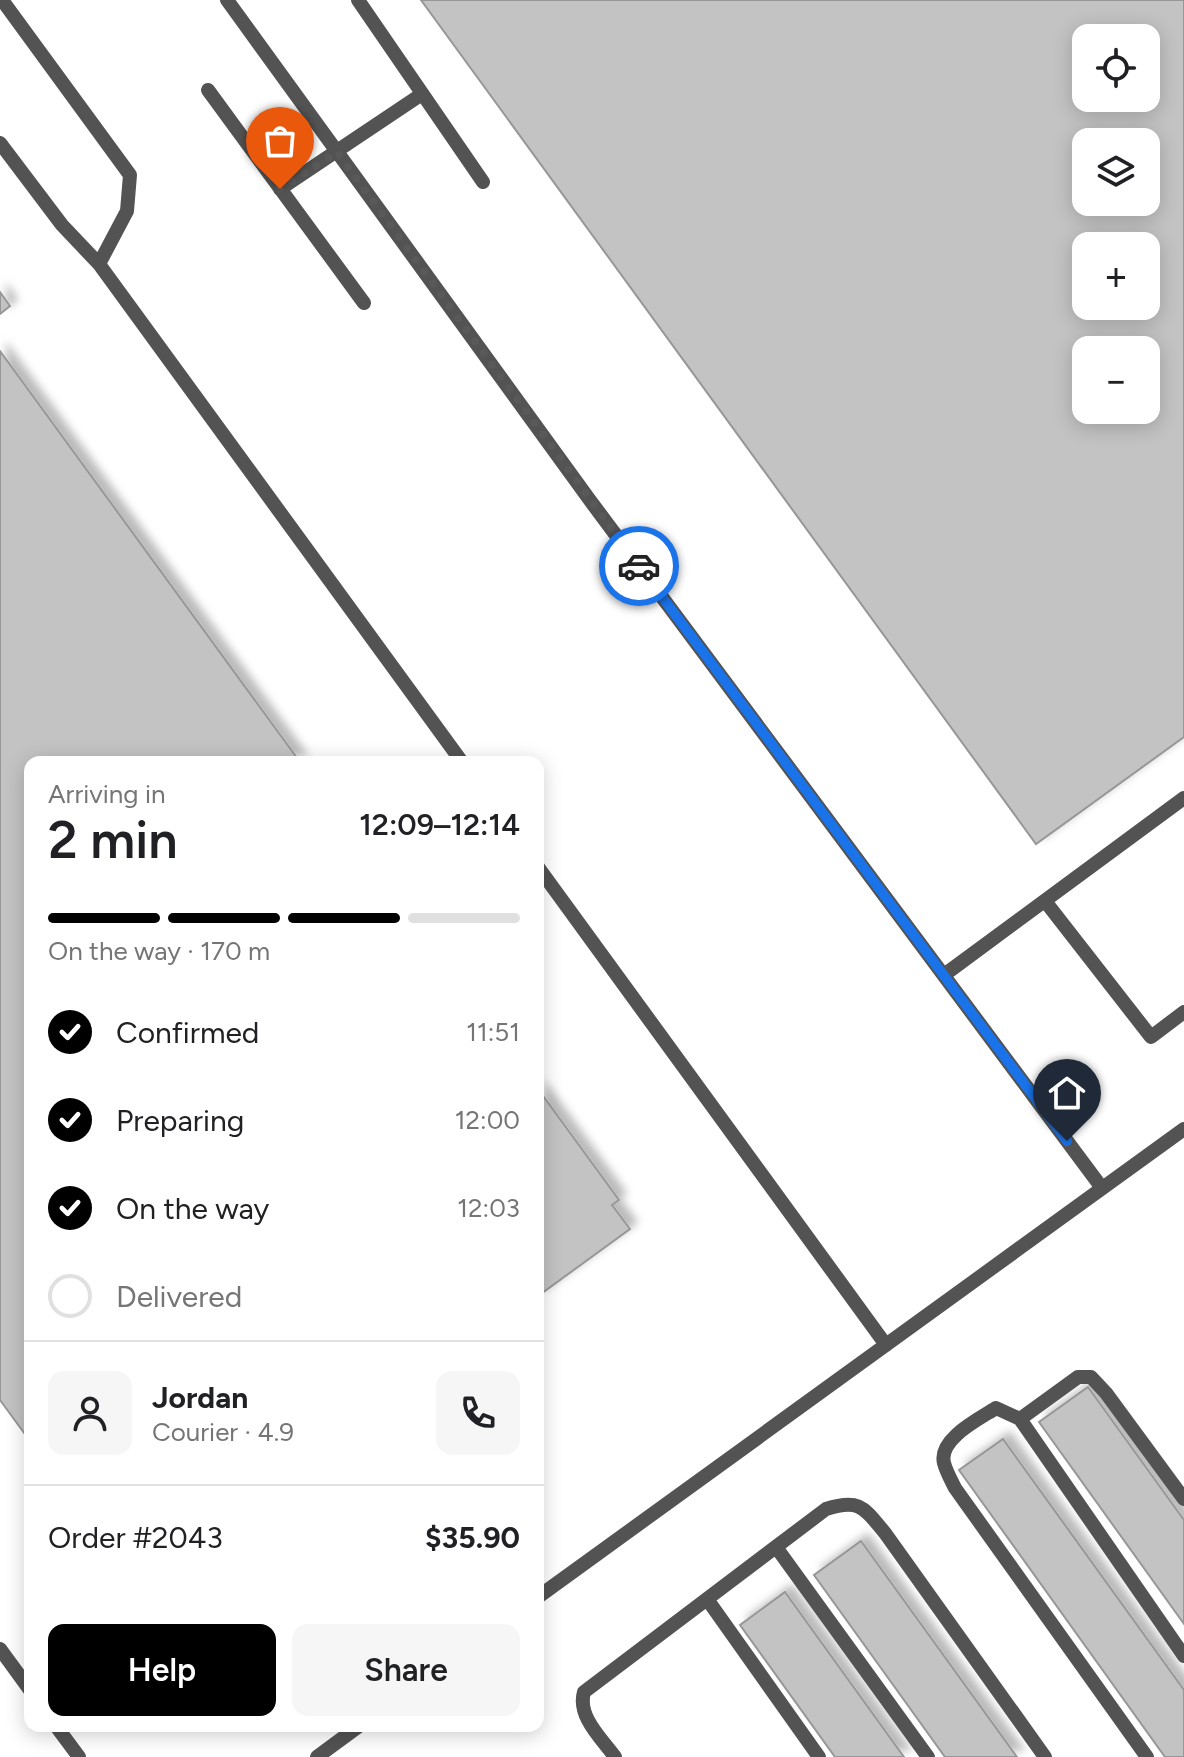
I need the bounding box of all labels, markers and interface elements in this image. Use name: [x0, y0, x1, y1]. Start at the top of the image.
map controls: [1072, 24, 1160, 424]
button: locate: [1072, 24, 1160, 112]
pin: [246, 107, 314, 189]
icon: bag: [258, 119, 302, 163]
button: layers: [1072, 128, 1160, 216]
button: +: [1072, 232, 1160, 320]
button: −: [1072, 336, 1160, 424]
courier: [599, 526, 679, 606]
icon: car: [617, 544, 661, 588]
text: Arriving in: [48, 778, 166, 810]
text: 12:09–12:14: [359, 806, 520, 843]
text: 2 min: [48, 809, 177, 871]
text: On the way · 170 m: [48, 935, 270, 967]
icon: check: [48, 1010, 92, 1054]
text: Confirmed: [116, 1014, 259, 1051]
text: 11:51: [466, 1016, 520, 1048]
pin: [1033, 1059, 1101, 1141]
icon: home: [1045, 1071, 1089, 1115]
icon: check: [48, 1098, 92, 1142]
text: Preparing: [116, 1102, 244, 1139]
text: 12:00: [455, 1104, 520, 1136]
icon: check: [48, 1186, 92, 1230]
text: On the way: [116, 1190, 269, 1227]
text: 12:03: [457, 1192, 520, 1224]
text: Delivered: [116, 1278, 242, 1315]
button: person: [48, 1371, 132, 1455]
button: phone: [436, 1371, 520, 1455]
text: Jordan: [152, 1379, 248, 1416]
text: Courier · 4.9: [152, 1416, 294, 1448]
text: Order #2043: [48, 1519, 223, 1556]
text: $35.90: [425, 1519, 520, 1556]
button: Help: [48, 1624, 276, 1716]
button: Share: [292, 1624, 520, 1716]

